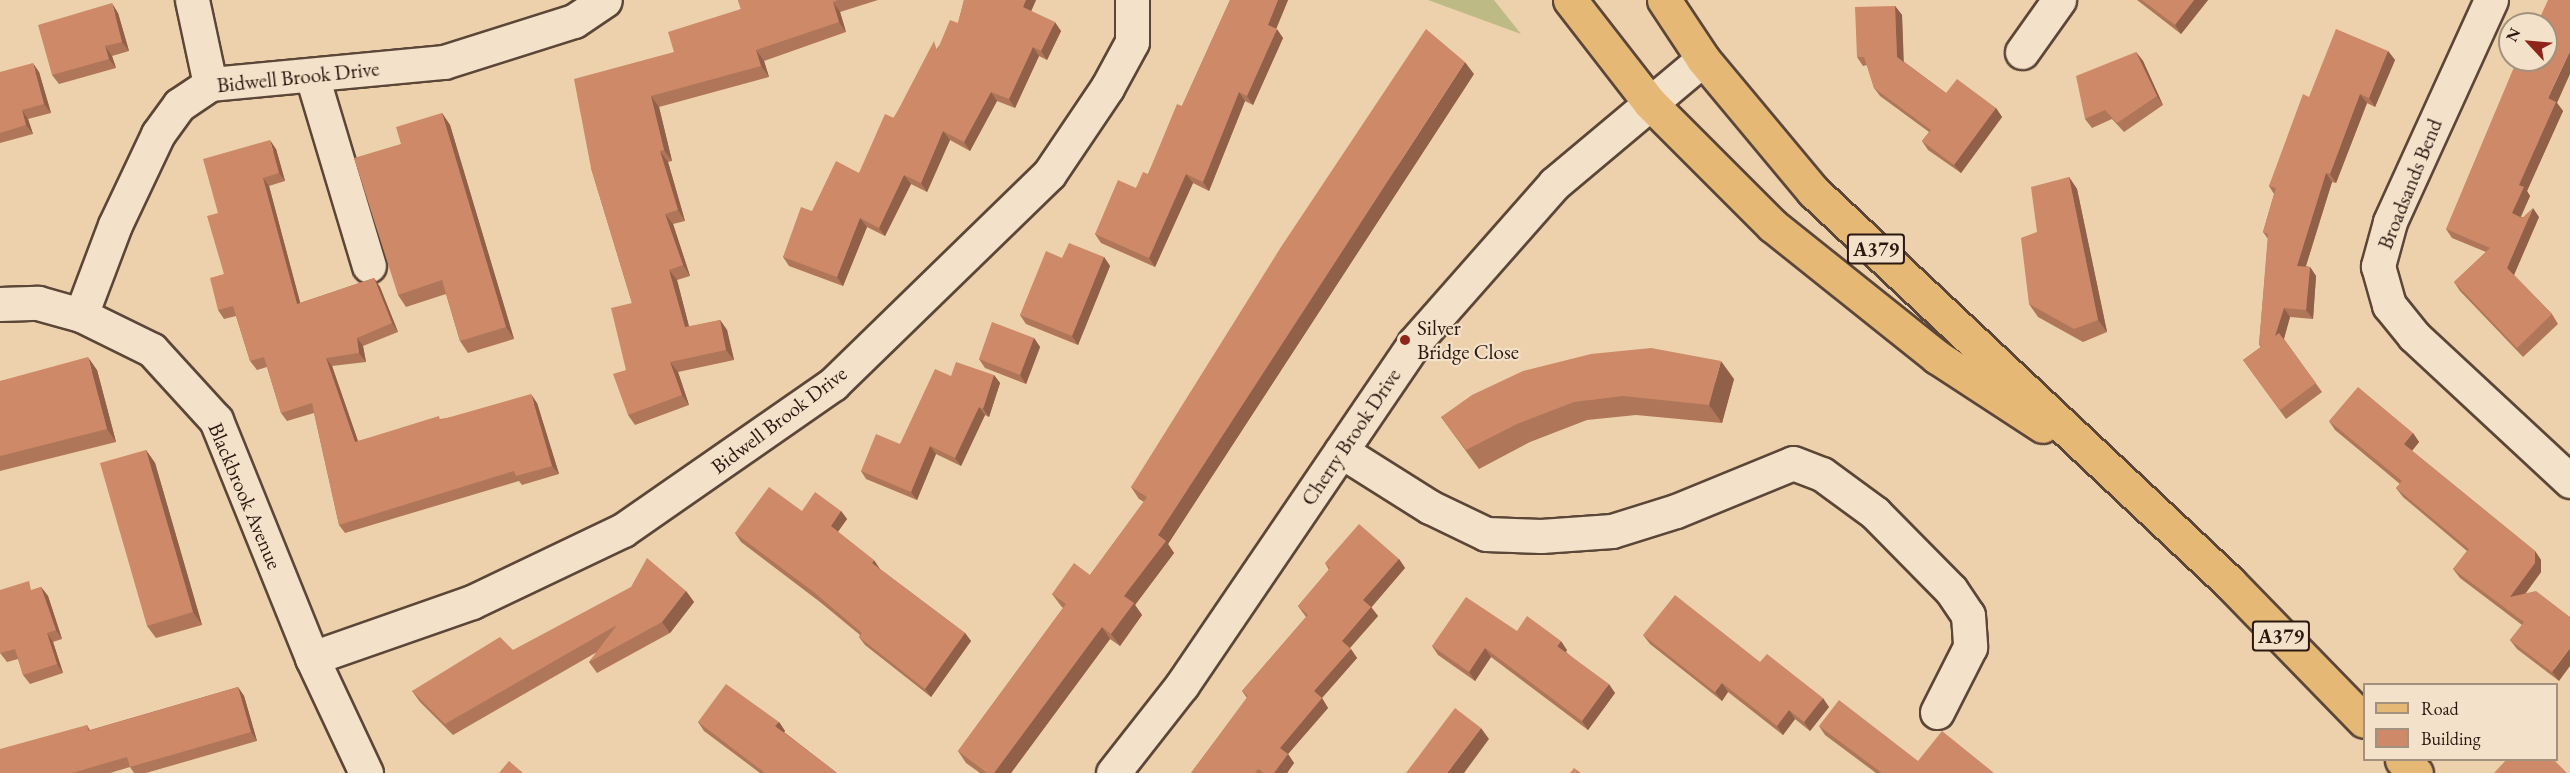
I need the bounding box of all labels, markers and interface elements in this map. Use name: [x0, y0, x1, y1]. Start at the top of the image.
north arrow: [2498, 12, 2558, 72]
text: N: [2501, 24, 2525, 45]
street label: Bidwell Brook Drive: [216, 56, 380, 98]
street label: Broadsands Bend: [2372, 115, 2448, 253]
road number: A379: [1846, 232, 1906, 266]
place label: Silver Bridge Close: [1417, 315, 1519, 365]
marker: Silver Bridge Close: [1398, 333, 1412, 347]
street label: Bidwell Brook Drive: [706, 361, 852, 479]
street label: Cherry Brook Drive: [1296, 364, 1406, 510]
street label: Blackbrook Avenue: [203, 419, 287, 573]
road number: A379: [2251, 619, 2311, 653]
legend: [2363, 683, 2558, 761]
text: Road: [2421, 697, 2459, 720]
text: Building: [2421, 727, 2481, 750]

